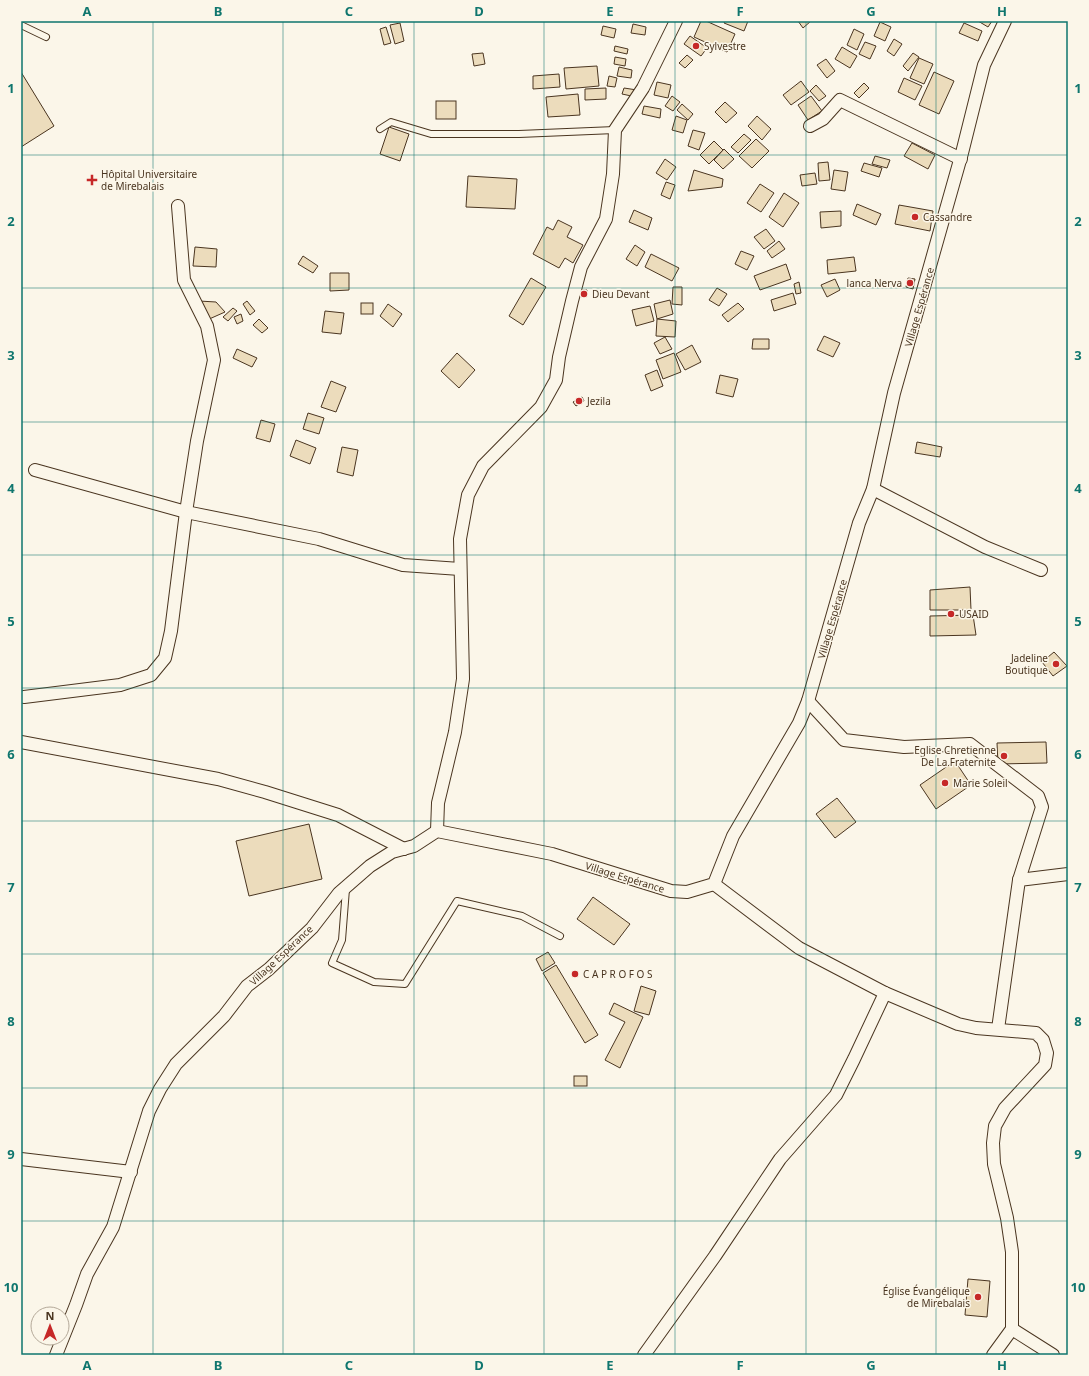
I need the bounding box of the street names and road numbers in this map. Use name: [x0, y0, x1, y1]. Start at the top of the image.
street label: Village Espérance: [901, 265, 937, 348]
street label: Village Espérance: [814, 577, 850, 660]
street label: Village Espérance: [584, 858, 667, 896]
street label: Village Espérance: [246, 922, 316, 988]

